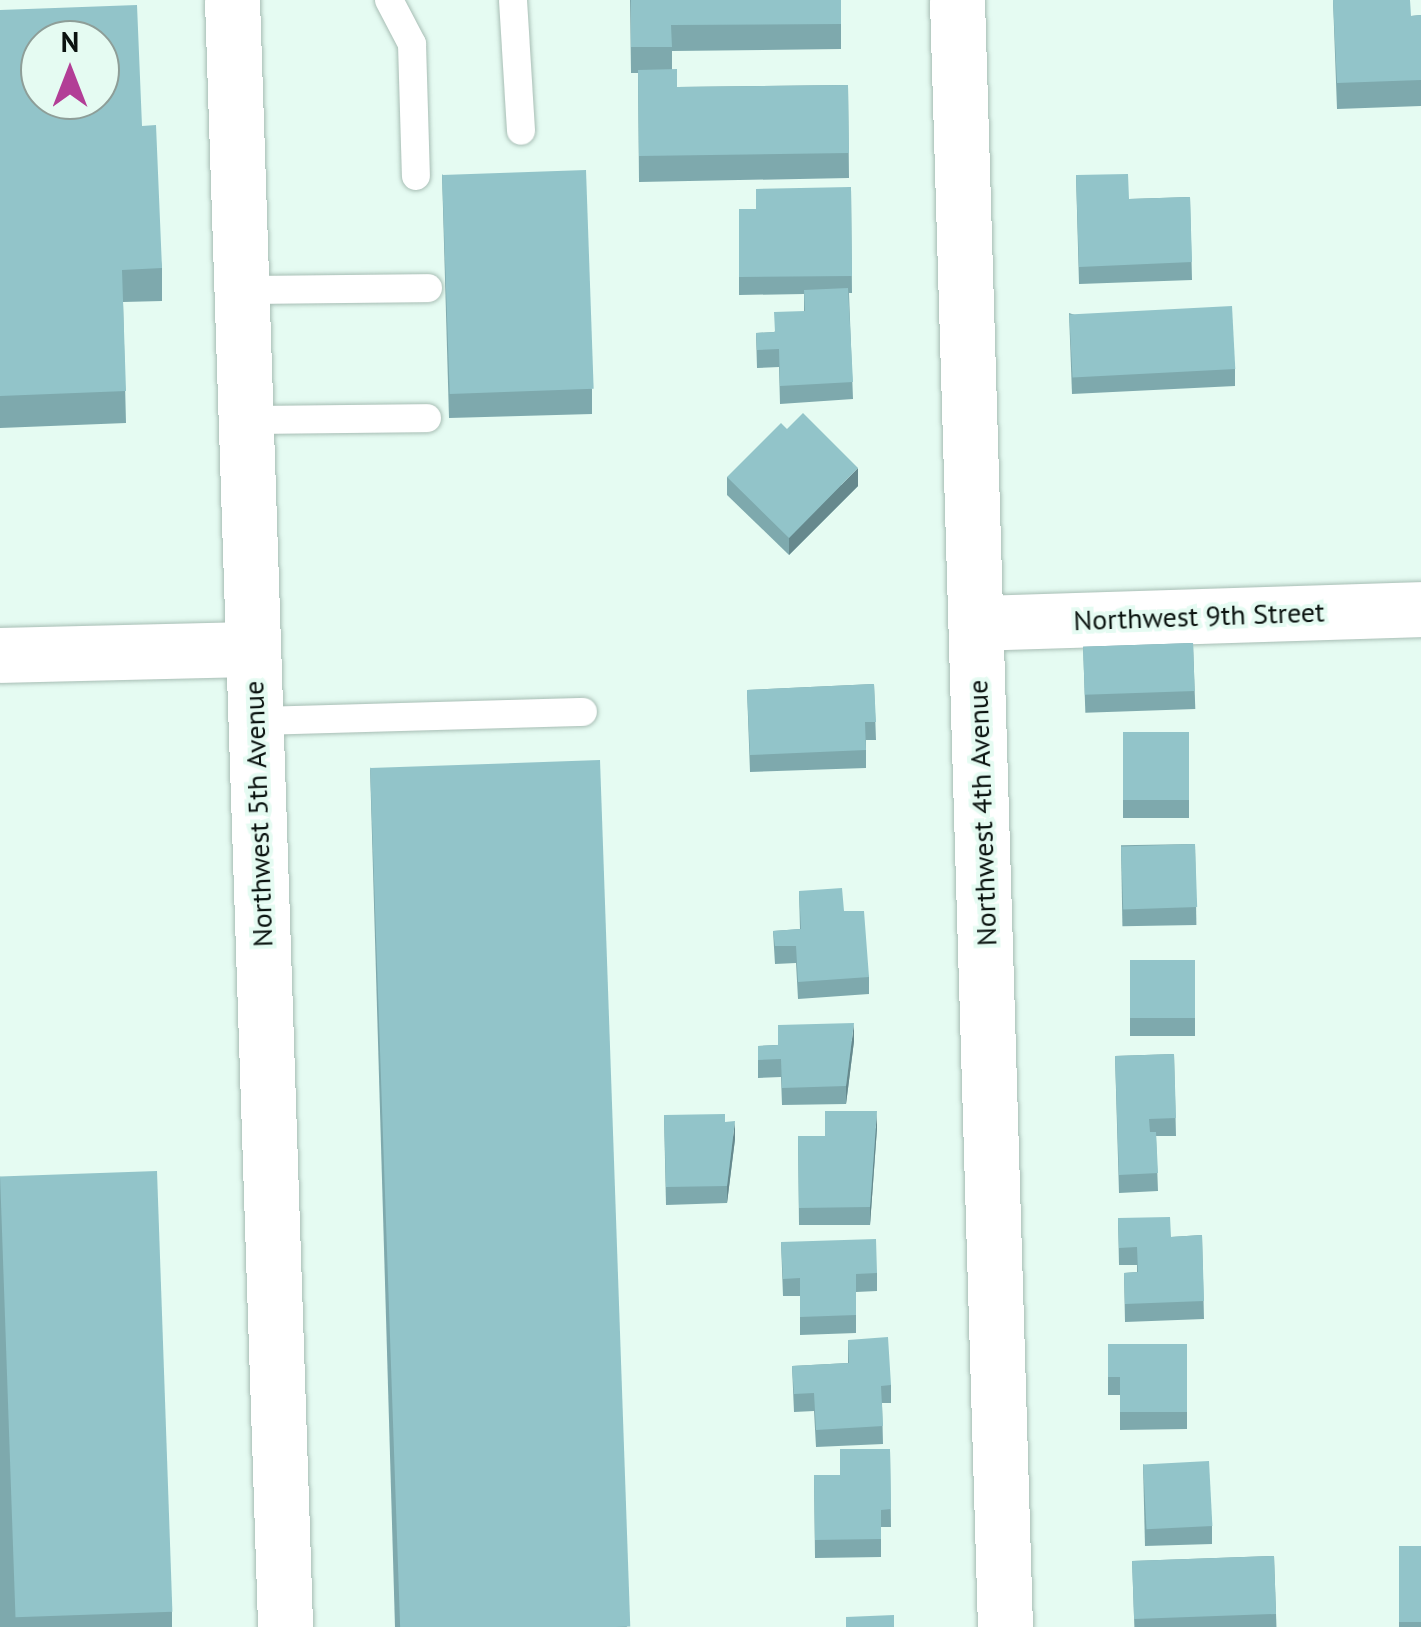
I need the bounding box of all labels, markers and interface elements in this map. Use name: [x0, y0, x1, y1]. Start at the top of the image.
north arrow: [20, 20, 120, 120]
text: N: [61, 23, 79, 60]
street label: Northwest 9th Street: [1073, 595, 1325, 637]
street label: Northwest 4th Avenue: [961, 679, 1003, 947]
street label: Northwest 5th Avenue: [237, 680, 279, 948]

